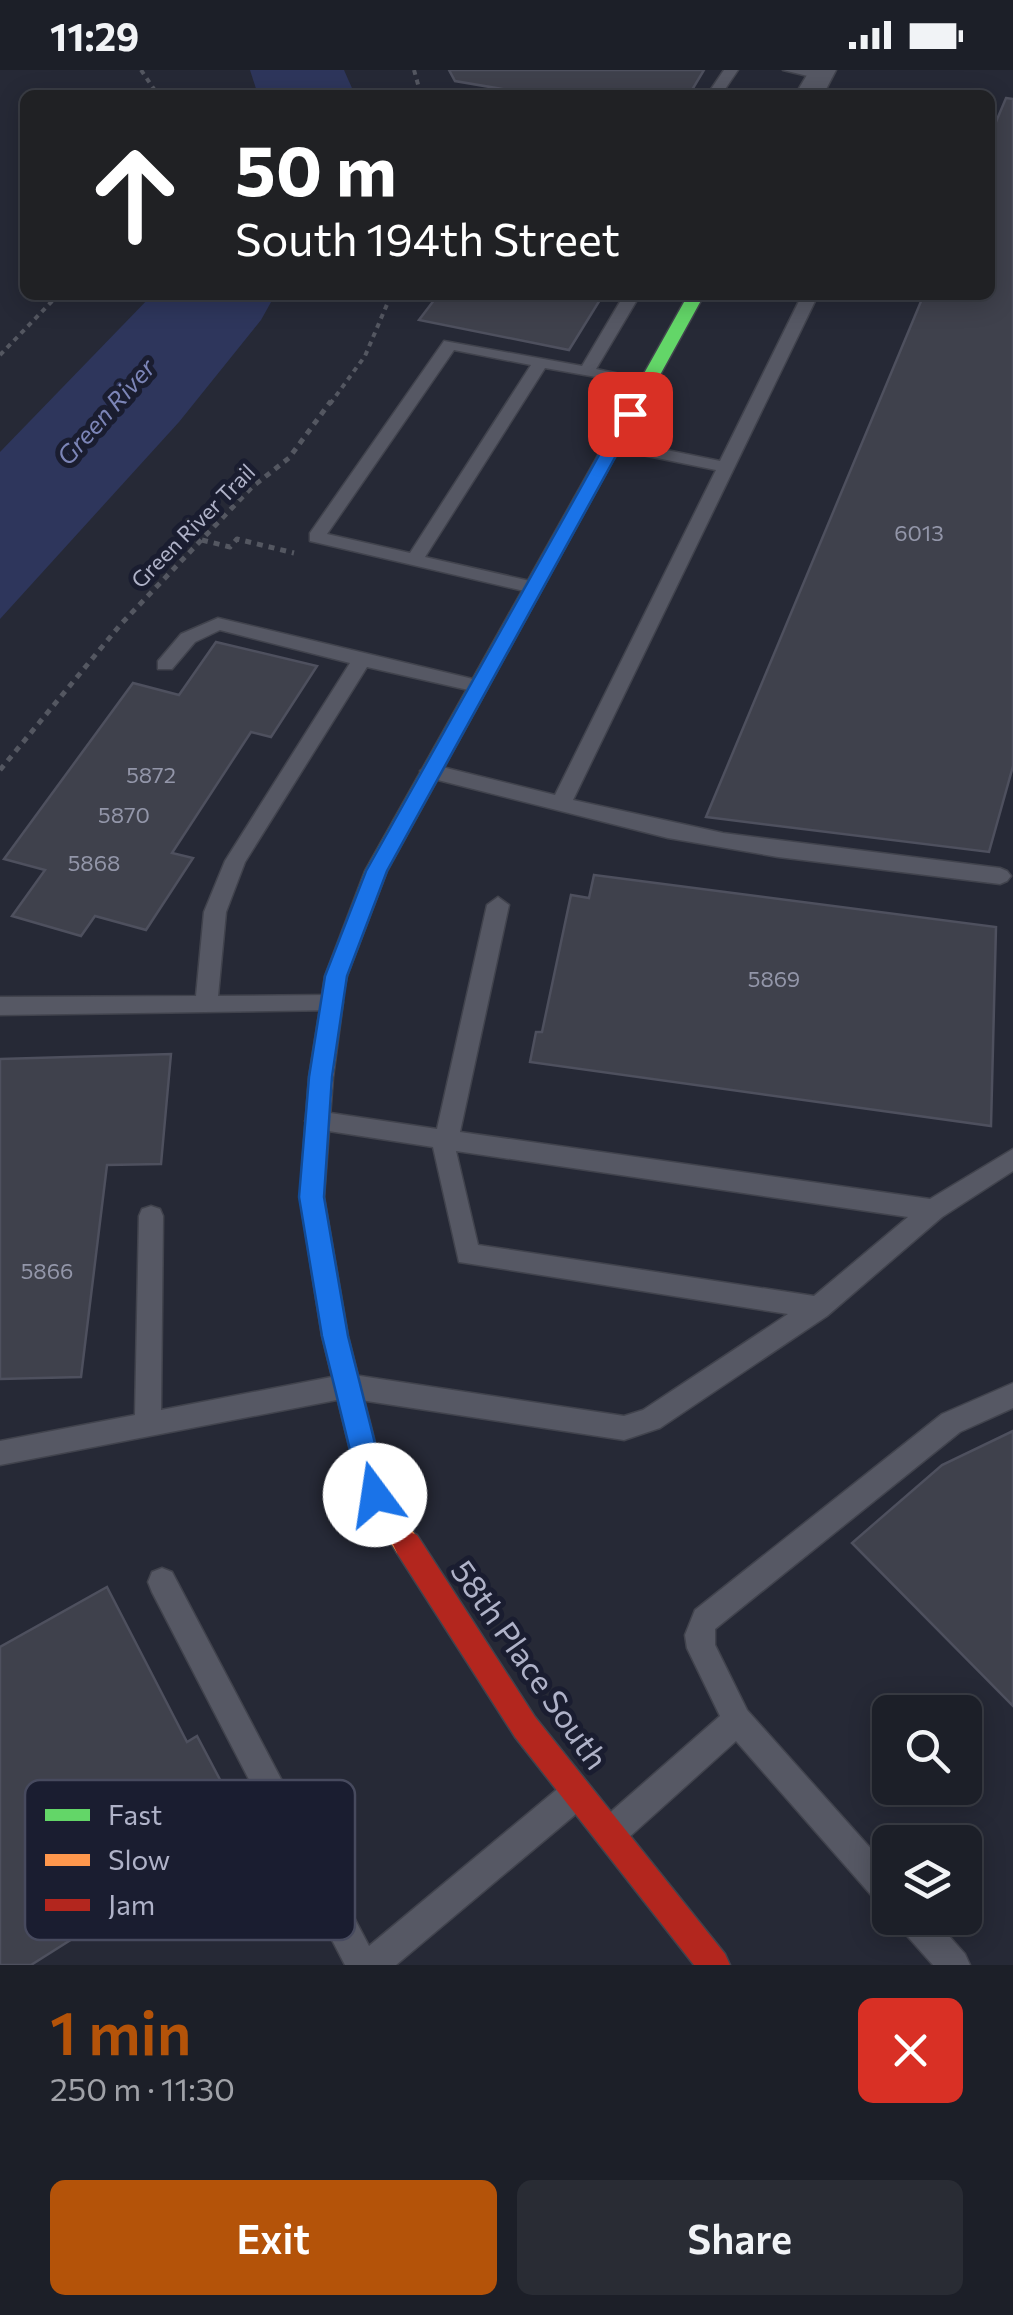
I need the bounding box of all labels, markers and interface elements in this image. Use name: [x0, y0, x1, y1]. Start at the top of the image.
text: 11:29: [50, 12, 139, 59]
text: 50 m: [235, 125, 397, 210]
icon: ahead: [70, 130, 200, 260]
text: South 194th Street: [235, 210, 620, 265]
water label: Green River: [50, 351, 161, 471]
pin: [588, 372, 673, 457]
icon: arrive: [603, 387, 658, 442]
street label: Green River Trail: [125, 458, 260, 593]
house number: 6013: [894, 519, 944, 546]
house number: 5872: [126, 761, 176, 788]
house number: 5870: [98, 801, 150, 828]
house number: 5868: [68, 849, 120, 876]
house number: 5869: [748, 965, 800, 992]
house number: 5866: [21, 1257, 73, 1284]
position arrow: [323, 1443, 427, 1547]
street label: 58th Place South: [444, 1551, 618, 1776]
map controls: [872, 1695, 982, 1935]
button: search: [872, 1695, 982, 1805]
legend: [25, 1780, 355, 1940]
text: Fast: [108, 1797, 162, 1831]
button: layers: [872, 1825, 982, 1935]
text: Slow: [108, 1842, 170, 1876]
text: Jam: [108, 1887, 155, 1921]
text: 1 min: [50, 1994, 191, 2067]
button: close: [858, 1998, 963, 2103]
text: 250 m · 11:30: [50, 2068, 235, 2108]
button: Exit: [50, 2180, 497, 2295]
button: Share: [517, 2180, 963, 2295]

